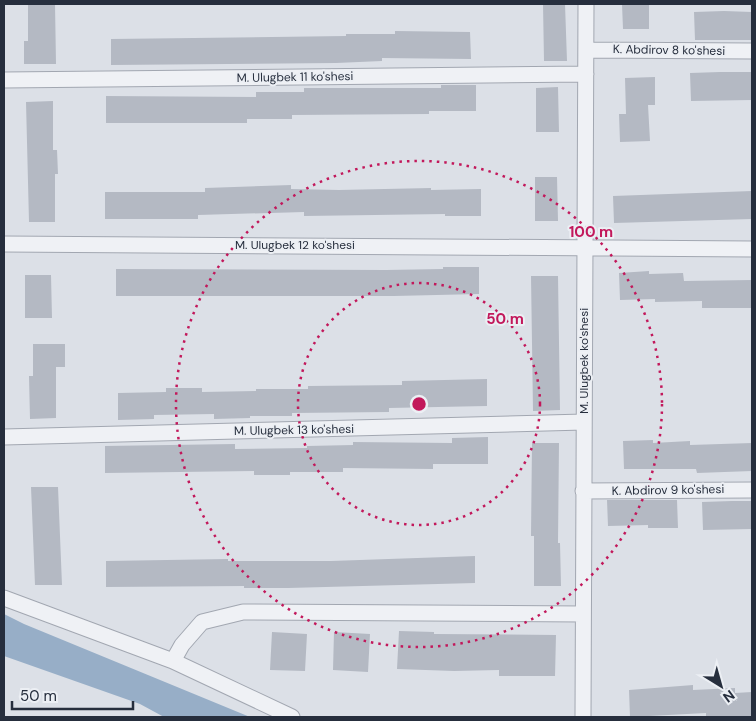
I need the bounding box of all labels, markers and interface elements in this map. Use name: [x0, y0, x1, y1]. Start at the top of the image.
street label: K. Abdirov 8 ko'shesi: [613, 41, 725, 59]
street label: M. Ulugbek 11 ko'shesi: [236, 68, 354, 86]
text: 100 m: [569, 222, 613, 242]
street label: M. Ulugbek 12 ko'shesi: [235, 237, 355, 253]
street label: M. Ulugbek ko'shesi: [576, 308, 592, 414]
text: 50 m: [486, 309, 524, 329]
centre of rings: [410, 395, 428, 413]
street label: M. Ulugbek 13 ko'shesi: [234, 421, 354, 439]
street label: K. Abdirov 9 ko'shesi: [612, 481, 724, 499]
north arrow: [696, 661, 746, 711]
scale bar: [12, 678, 134, 710]
text: 50 m: [20, 686, 57, 706]
text: N: [719, 686, 738, 707]

